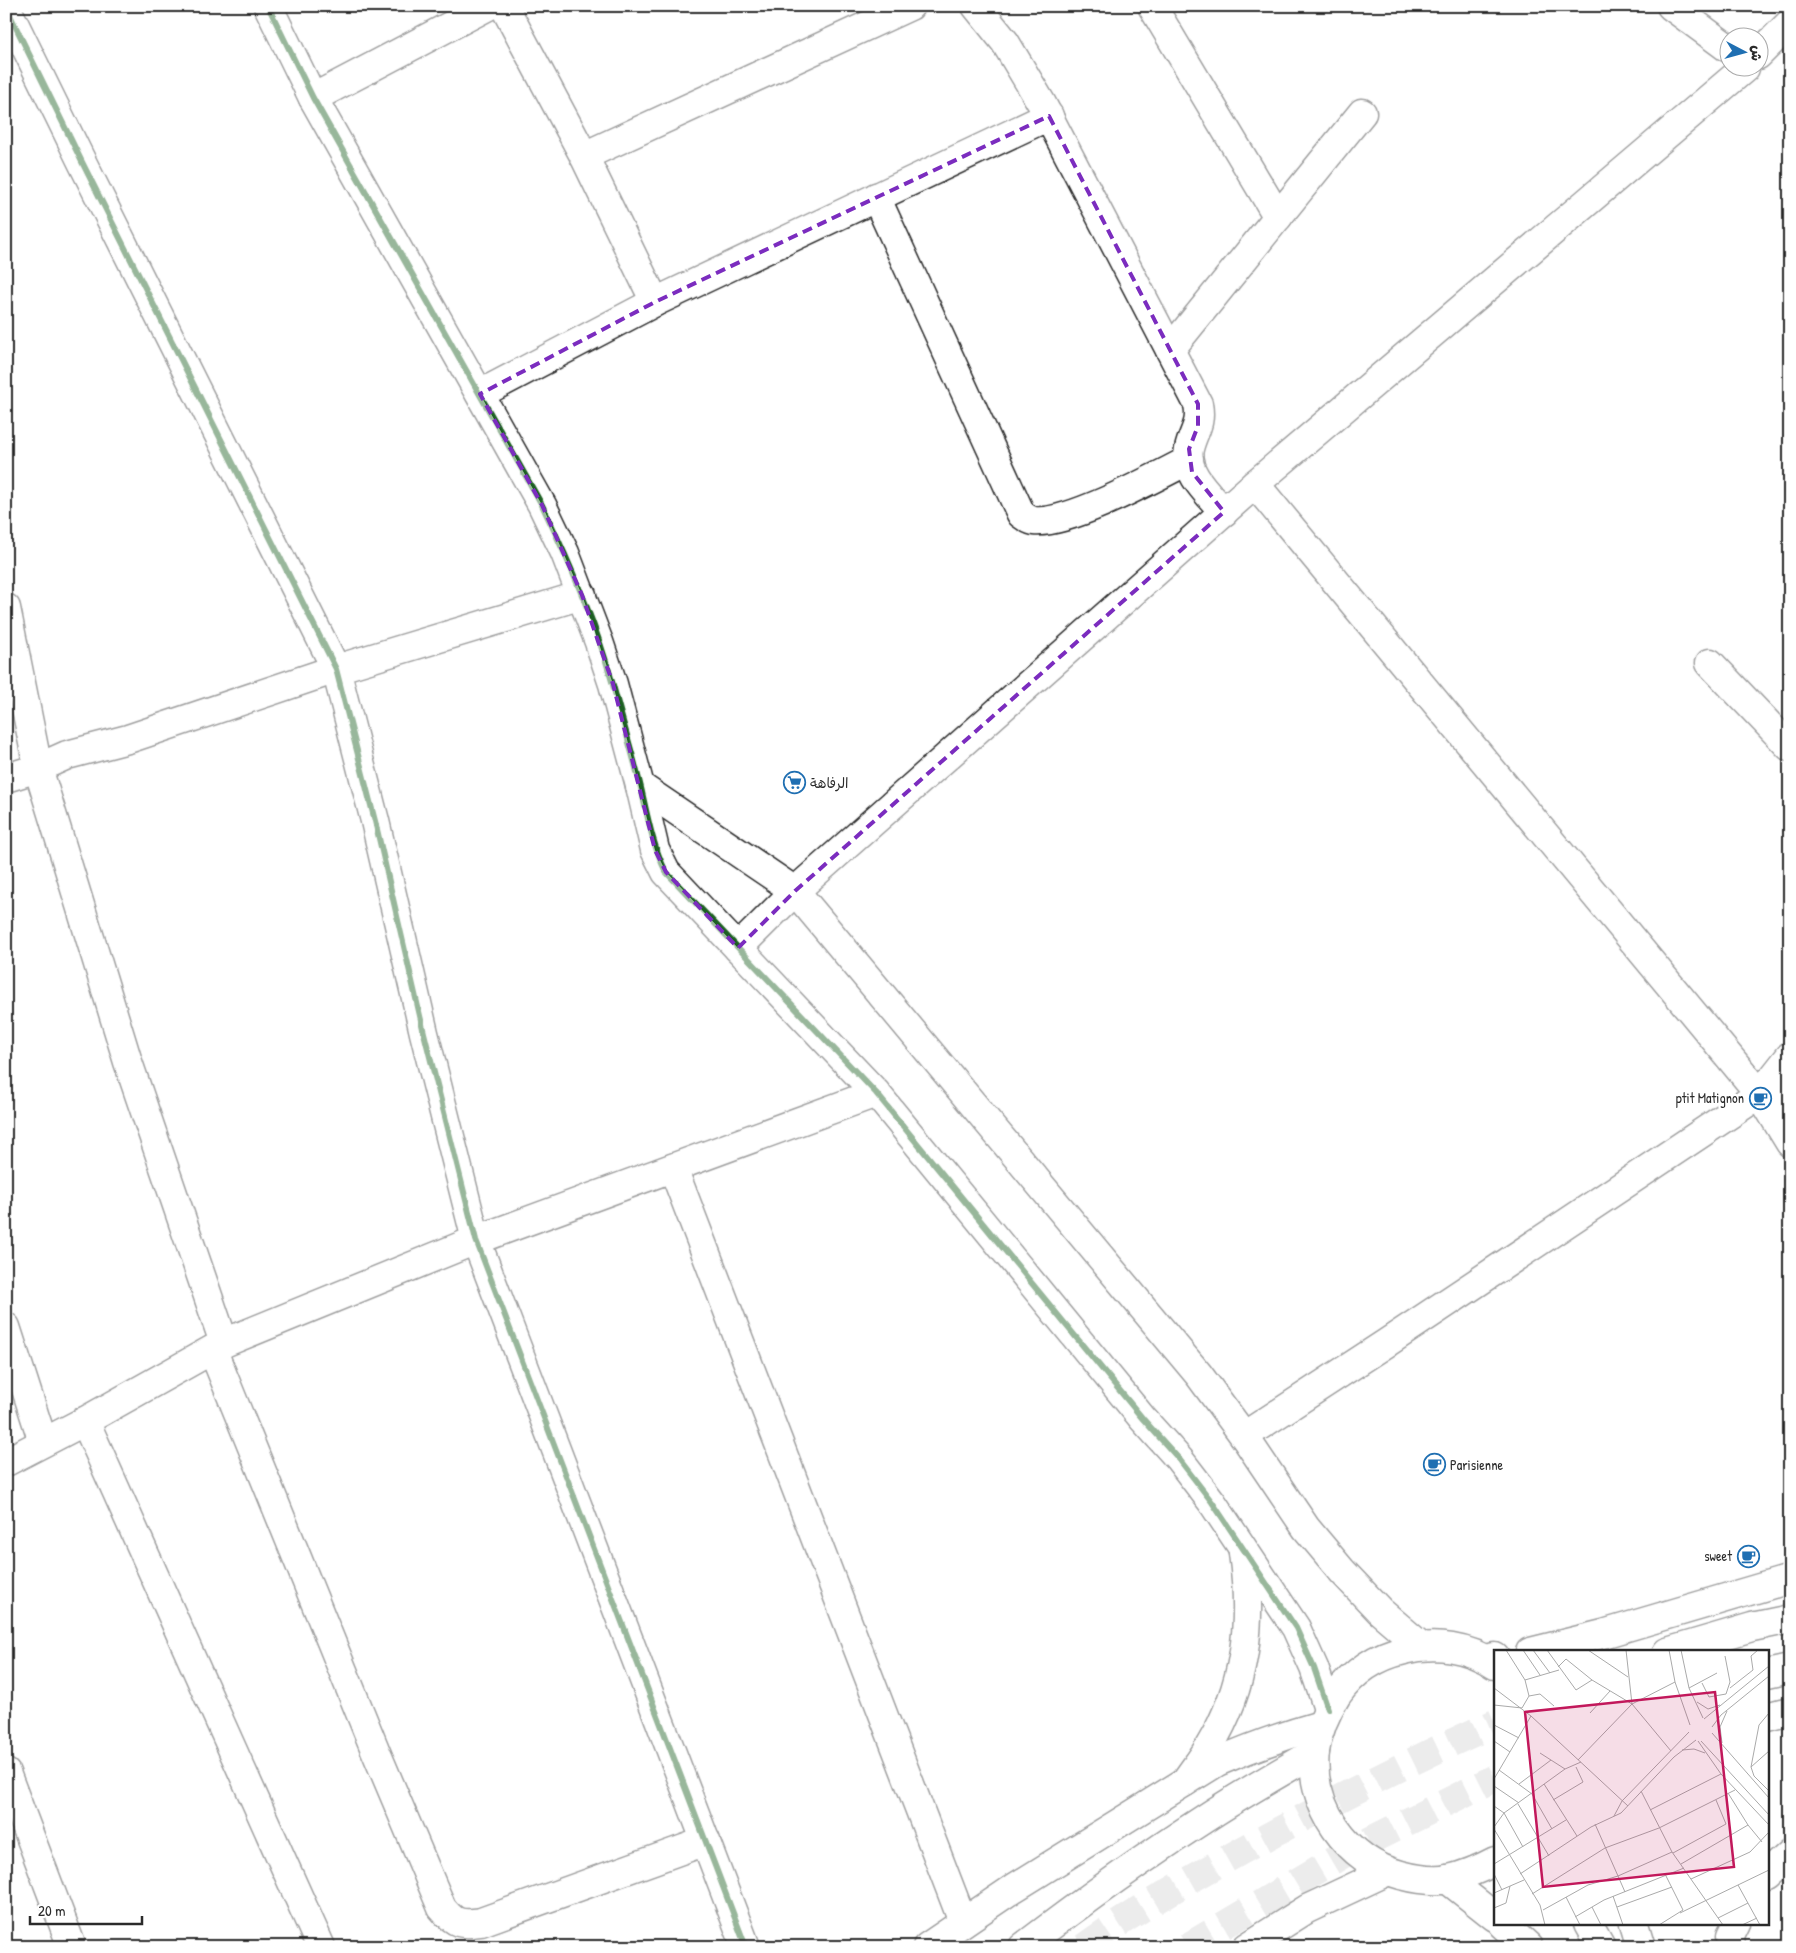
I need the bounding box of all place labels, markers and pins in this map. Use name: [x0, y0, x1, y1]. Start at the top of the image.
supermarket icon: الرفاهة: [782, 771, 806, 795]
place label: الرفاهة: [810, 773, 849, 792]
cafe icon: ptit Matignon: [1748, 1086, 1772, 1110]
place label: ptit Matignon: [1676, 1088, 1744, 1108]
cafe icon: Parisienne: [1422, 1453, 1446, 1477]
place label: Parisienne: [1450, 1455, 1504, 1474]
cafe icon: sweet: [1736, 1544, 1760, 1568]
place label: sweet: [1704, 1546, 1732, 1565]

